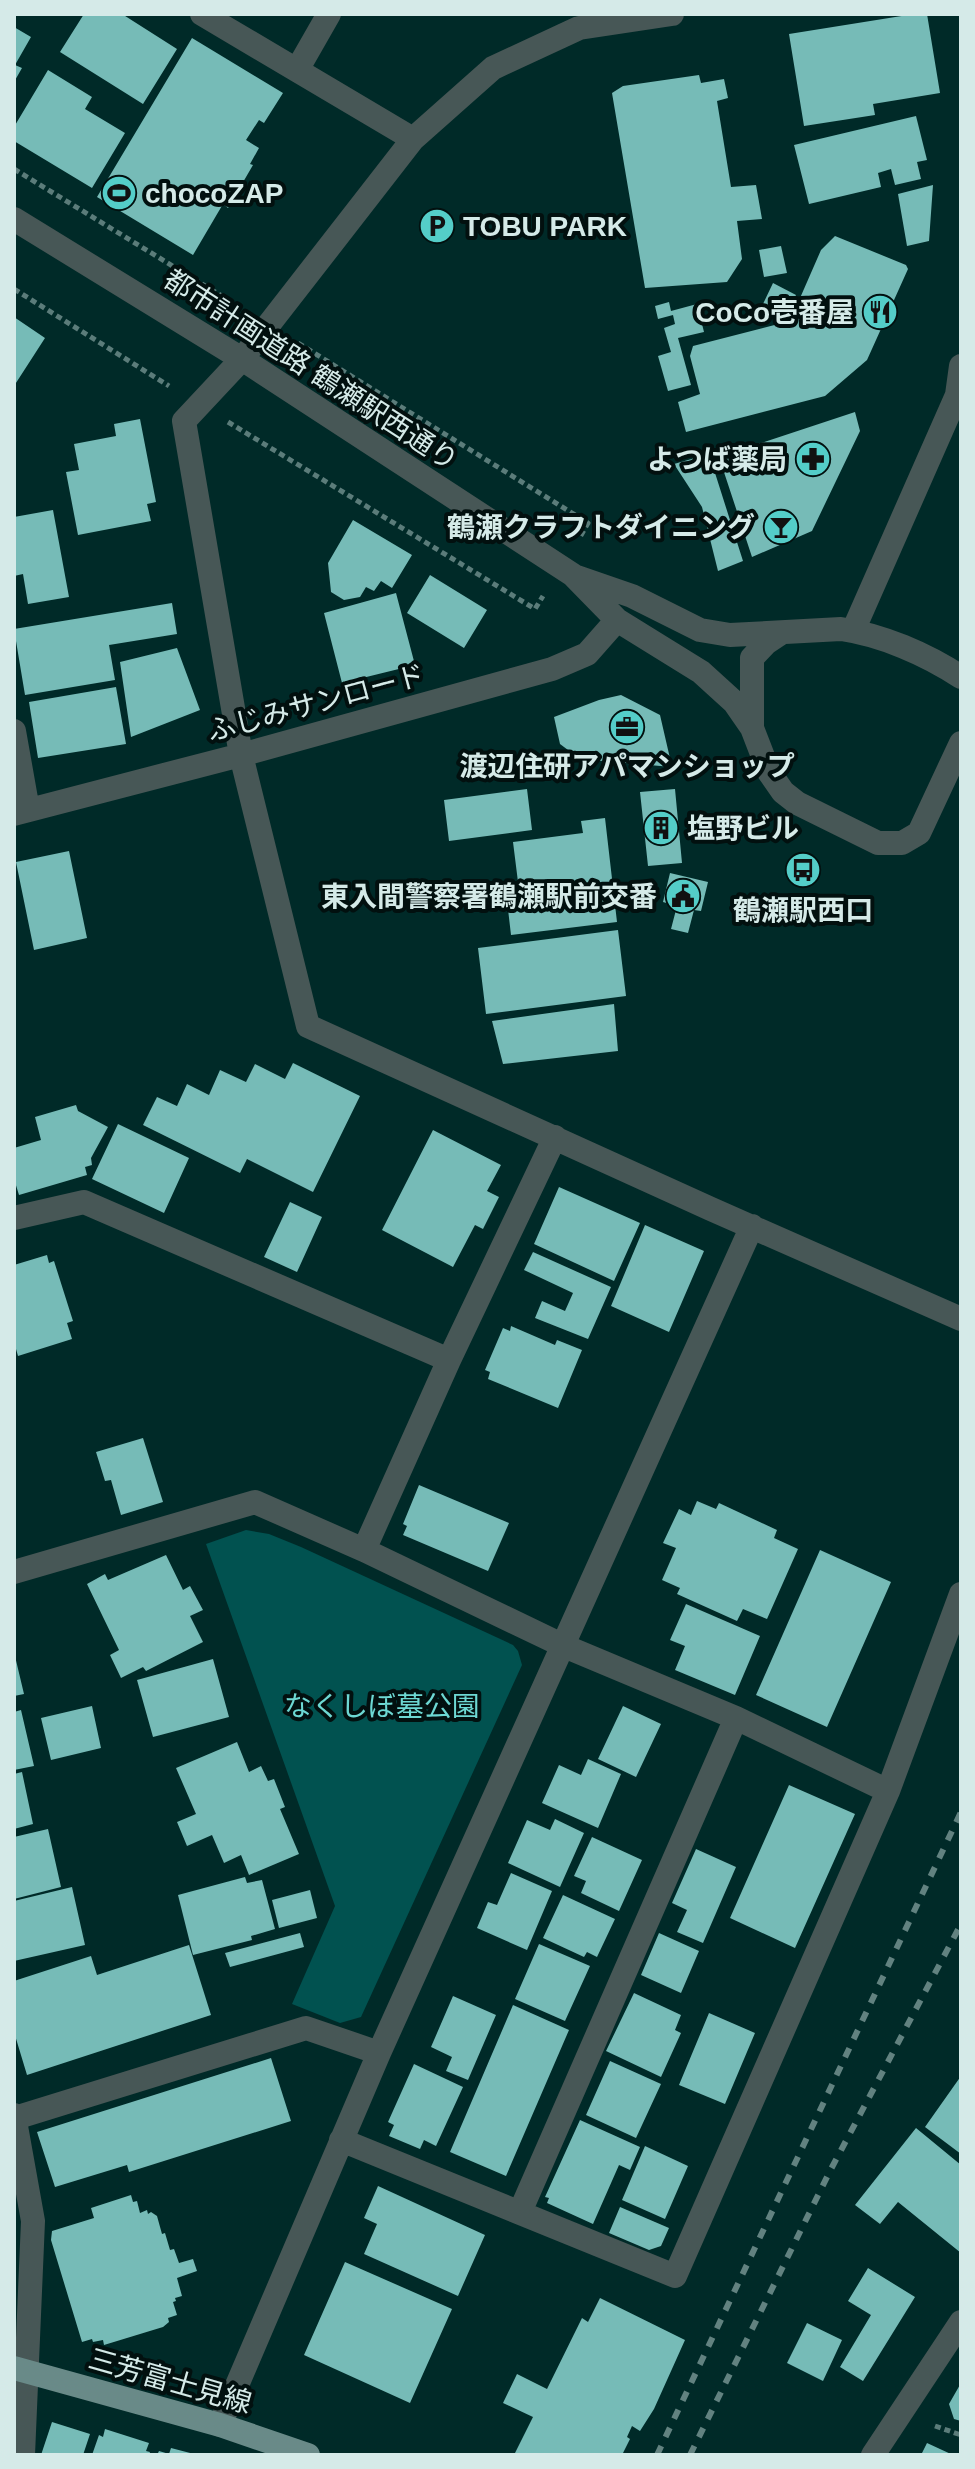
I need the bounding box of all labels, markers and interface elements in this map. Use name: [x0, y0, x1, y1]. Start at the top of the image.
sports icon: chocoZAP: [100, 174, 138, 212]
place label: chocoZAP: [145, 178, 283, 209]
parking icon: TOBU PARK: [418, 207, 456, 245]
place label: TOBU PARK: [463, 211, 627, 242]
street label: 都市計画道路 鶴瀬駅西通り: [158, 263, 464, 477]
restaurant icon: CoCo壱番屋: [861, 293, 899, 331]
place label: CoCo壱番屋: [695, 297, 854, 328]
pharmacy icon: よつば薬局: [794, 440, 832, 478]
place label: よつば薬局: [647, 444, 787, 475]
bar icon: 鶴瀬クラフトダイニング: [762, 508, 800, 546]
place label: 鶴瀬クラフトダイニング: [447, 512, 755, 543]
street label: ふじみサンロード: [204, 659, 428, 747]
office icon: 渡辺住研アパマンショップ: [608, 708, 646, 746]
place label: 渡辺住研アパマンショップ: [459, 751, 795, 782]
building icon: 塩野ビル: [642, 809, 680, 847]
place label: 塩野ビル: [687, 813, 799, 844]
bus stop icon: 鶴瀬駅西口: [784, 851, 822, 889]
public building icon: 東入間警察署鶴瀬駅前交番: [664, 877, 702, 915]
place label: 東入間警察署鶴瀬駅前交番: [321, 881, 657, 912]
place label: 鶴瀬駅西口: [733, 895, 873, 926]
park label: なくしぼ墓公園: [284, 1691, 480, 1722]
street label: 三芳富士見線: [85, 2343, 255, 2419]

